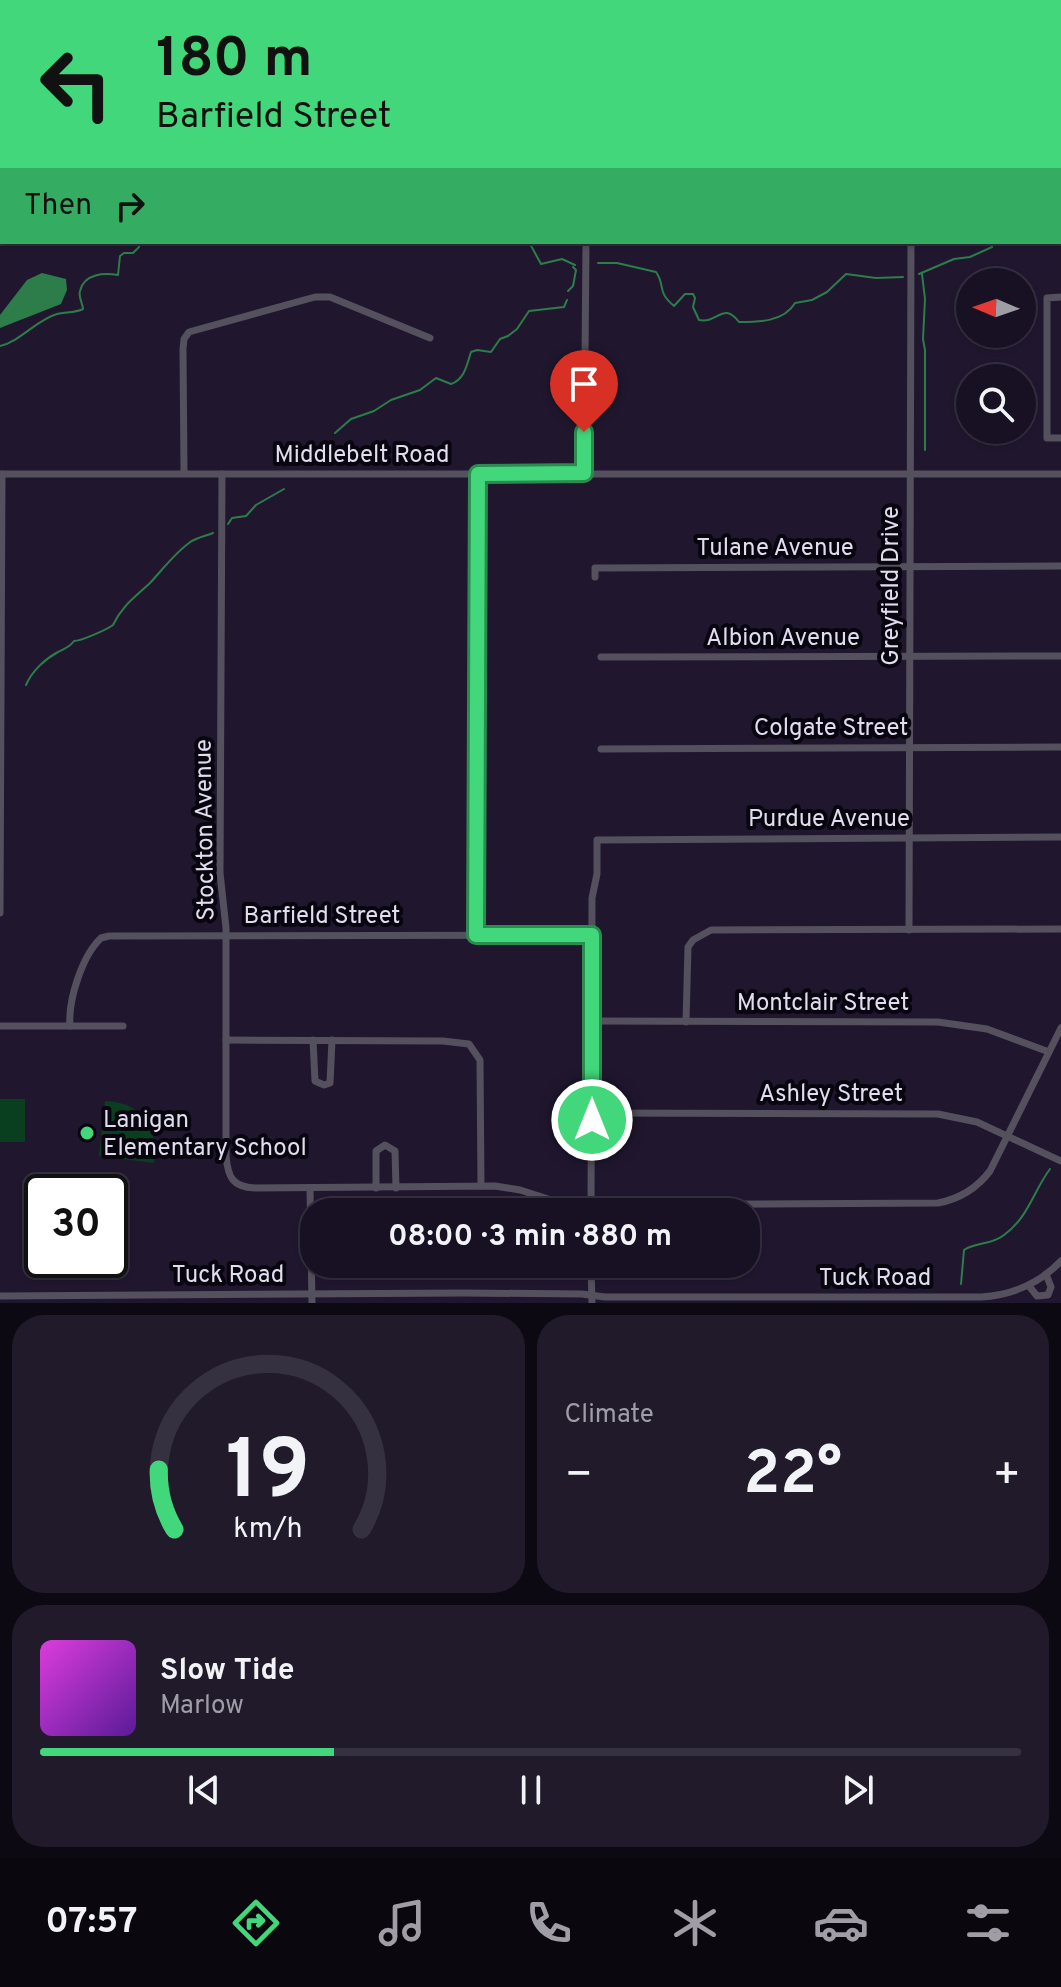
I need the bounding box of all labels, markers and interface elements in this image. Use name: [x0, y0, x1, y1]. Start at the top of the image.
text: 180 m: [156, 26, 313, 96]
icon: left: [24, 32, 128, 136]
text: Barfield Street: [156, 95, 391, 141]
icon: right: [108, 184, 152, 228]
text: Then: [24, 188, 92, 225]
north arrow: [956, 268, 1036, 348]
map controls: [956, 268, 1036, 444]
pin: [550, 350, 618, 432]
icon: arrive: [562, 362, 606, 406]
button: search: [956, 364, 1036, 444]
street label: Middlebelt Road: [275, 441, 449, 471]
street label: Greyfield Drive: [877, 506, 907, 666]
street label: Tulane Avenue: [696, 534, 854, 564]
street label: Albion Avenue: [706, 624, 860, 654]
street label: Colgate Street: [754, 714, 908, 744]
street label: Stockton Avenue: [189, 739, 223, 921]
street label: Purdue Avenue: [748, 805, 910, 835]
street label: Barfield Street: [244, 902, 400, 932]
street label: Montclair Street: [737, 989, 909, 1019]
position arrow: [550, 1078, 634, 1162]
street label: Ashley Street: [759, 1080, 903, 1110]
place label: Lanigan Elementary School: [103, 1106, 307, 1164]
marker: Lanigan Elementary School: [78, 1124, 96, 1142]
speed limit sign: 30: [24, 1174, 128, 1278]
text: 08:00 · 3 min · 880 m: [388, 1219, 672, 1256]
street label: Tuck Road: [172, 1261, 284, 1291]
street label: Tuck Road: [819, 1264, 931, 1294]
text: Climate: [565, 1399, 654, 1432]
text: 19: [226, 1423, 310, 1528]
text: 22°: [744, 1439, 842, 1515]
text: −: [565, 1449, 593, 1505]
text: +: [993, 1449, 1021, 1505]
text: km/h: [234, 1512, 303, 1548]
text: Slow Tide: [160, 1653, 294, 1690]
text: Marlow: [160, 1690, 244, 1723]
icon: previous: [182, 1768, 226, 1812]
icon: pause: [509, 1768, 553, 1812]
icon: next: [836, 1768, 880, 1812]
icon: directions: [228, 1895, 284, 1951]
icon: music: [374, 1895, 430, 1951]
icon: phone: [521, 1895, 577, 1951]
icon: climate: [667, 1895, 723, 1951]
icon: car: [813, 1895, 869, 1951]
icon: filters: [960, 1895, 1016, 1951]
text: 07:57: [45, 1900, 138, 1946]

